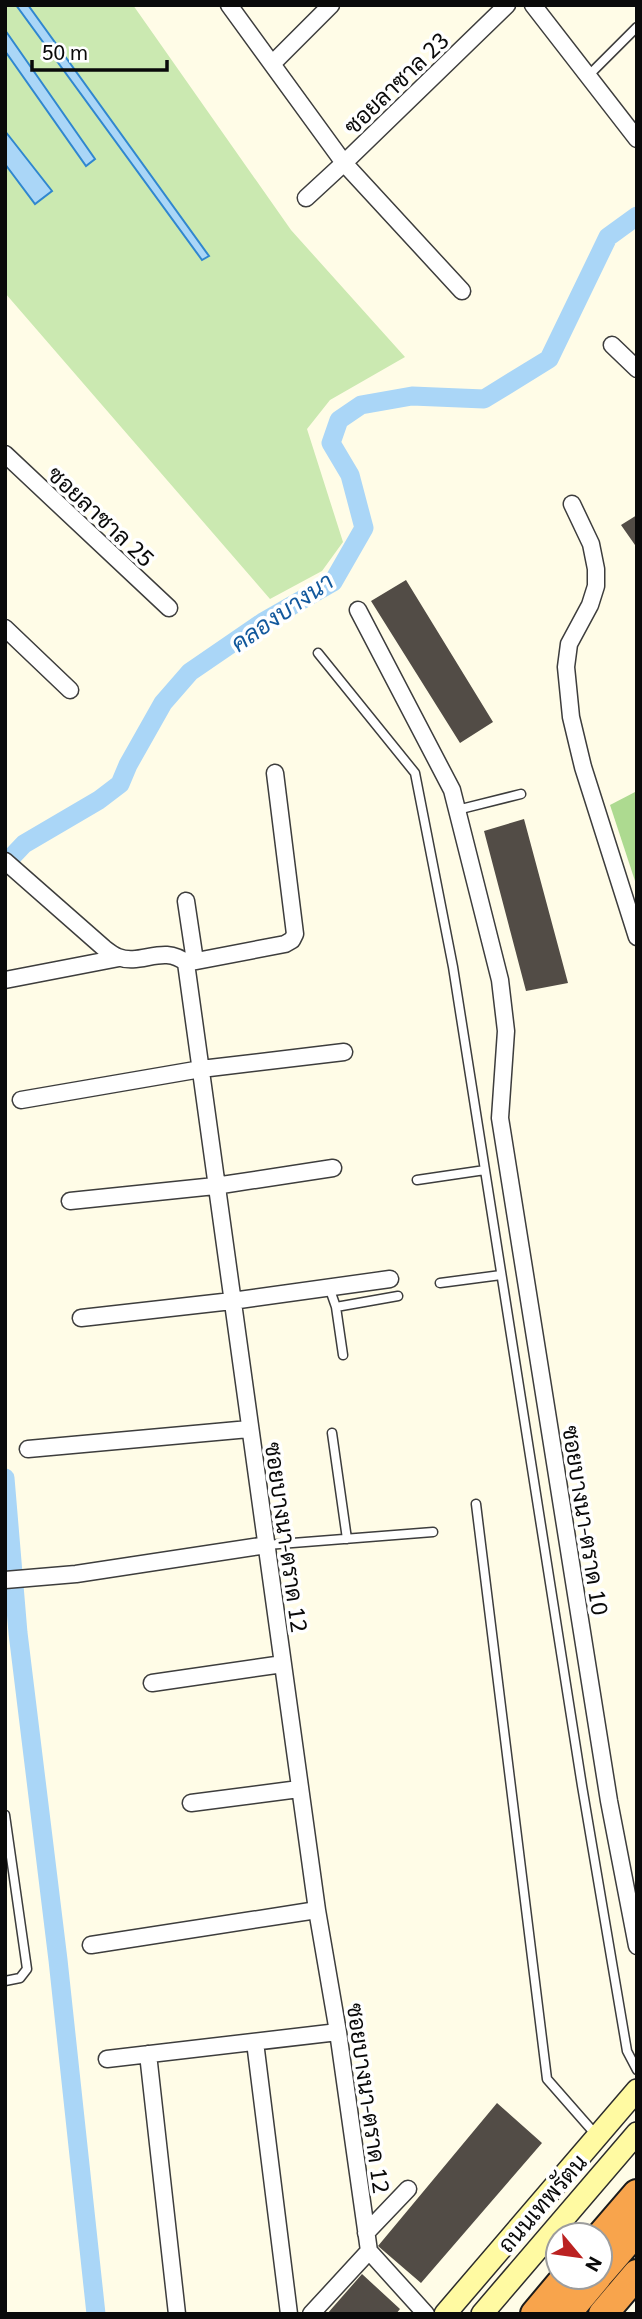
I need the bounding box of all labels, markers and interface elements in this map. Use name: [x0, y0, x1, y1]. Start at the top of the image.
street label: ซอยลาซาล 23: [336, 24, 454, 140]
scale bar: [32, 28, 166, 72]
text: 50 m: [42, 38, 88, 65]
street label: ซอยลาซาล 25: [42, 458, 162, 572]
water label: คลองบางนา: [223, 564, 339, 658]
street label: ซอยบางนา-ตราด 10: [557, 1423, 617, 1617]
street label: ซอยบางนา-ตราด 12: [260, 1440, 316, 1634]
street label: ซอยบางนา-ตราด 12: [342, 2001, 398, 2195]
street label: ถนนเทพรัตน: [490, 2146, 592, 2258]
north arrow: [544, 2221, 614, 2291]
text: N: [581, 2253, 608, 2276]

